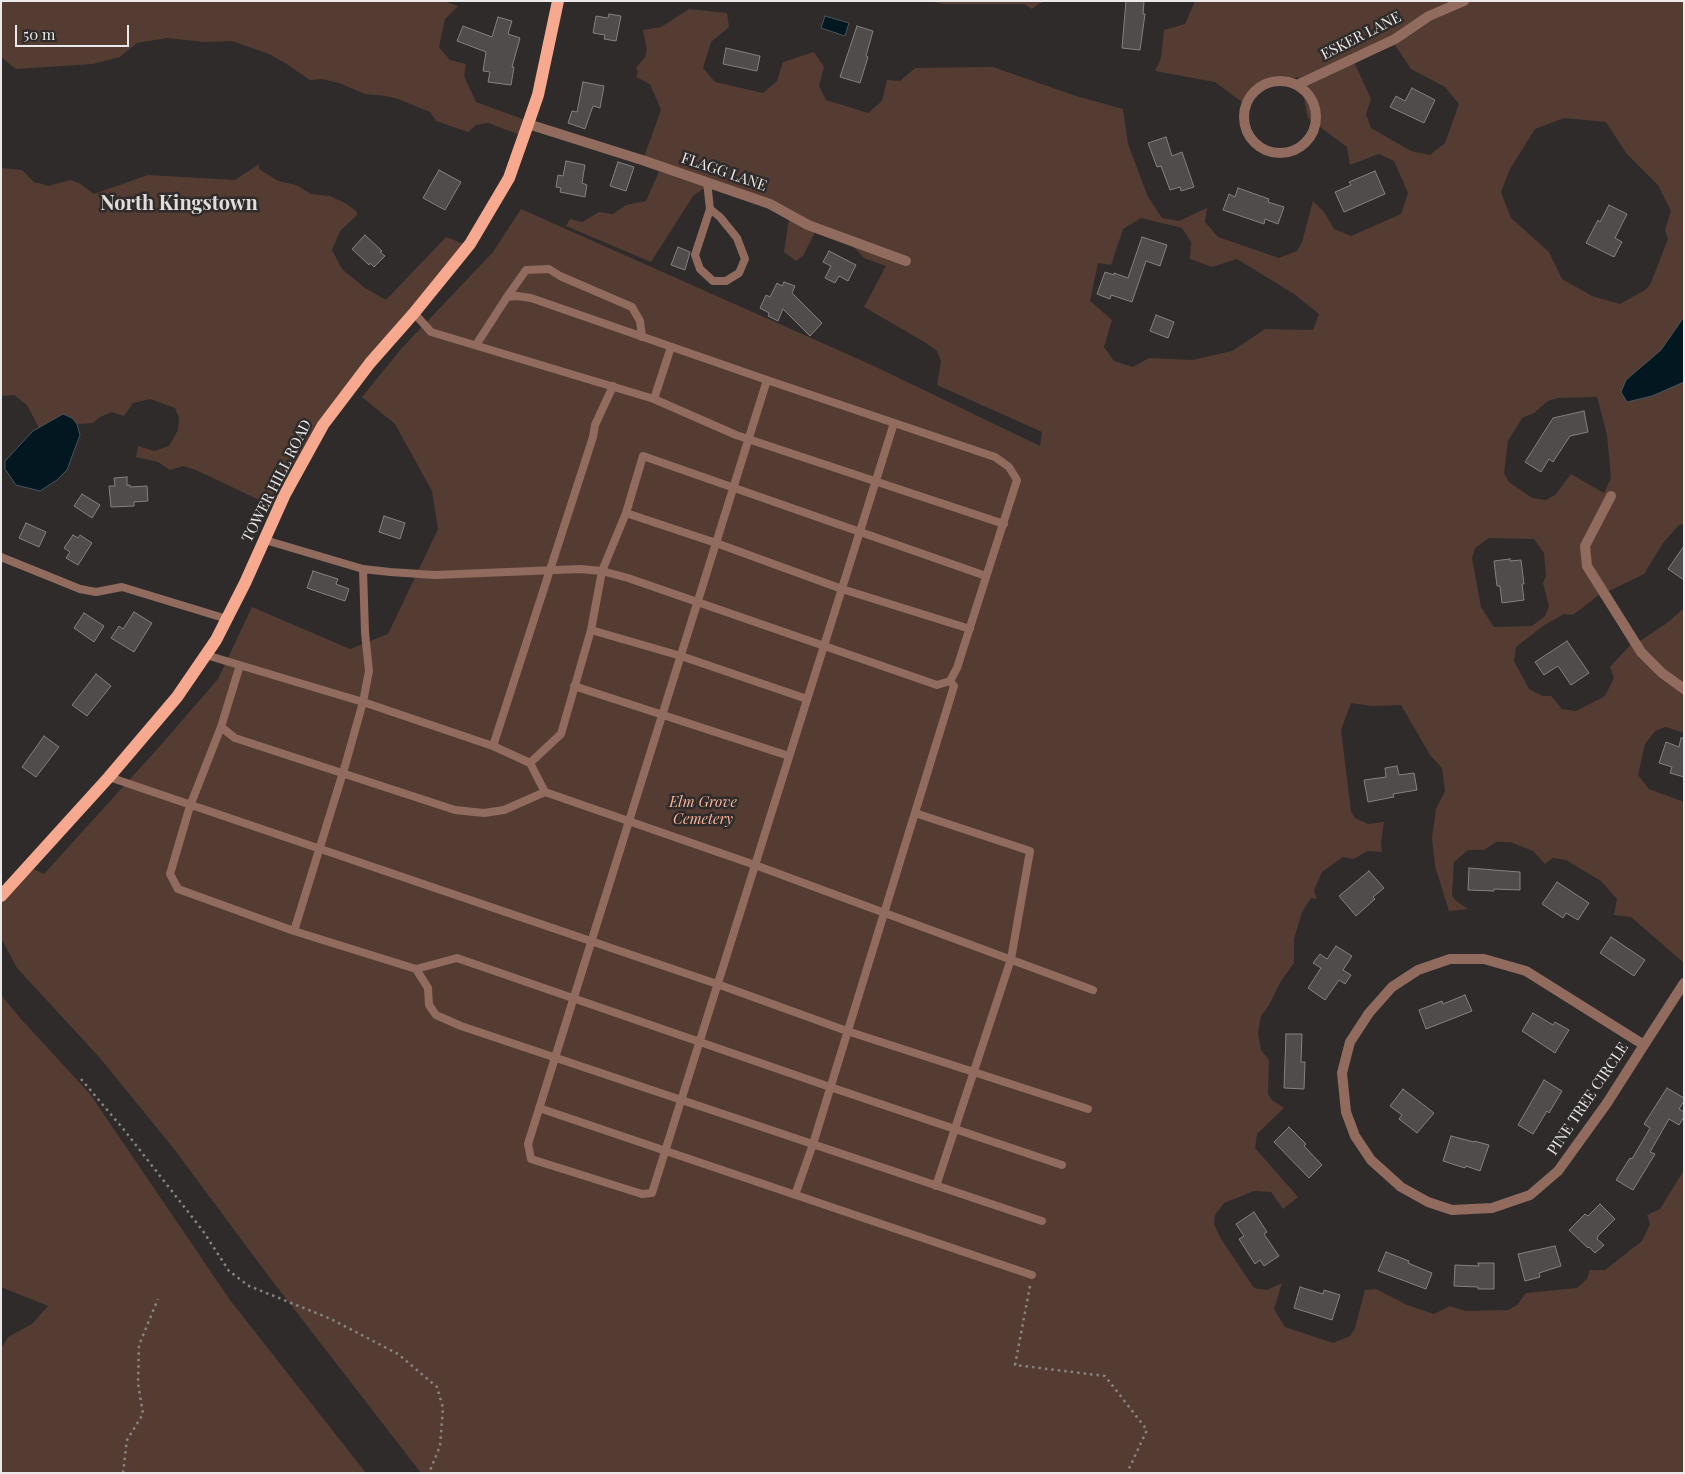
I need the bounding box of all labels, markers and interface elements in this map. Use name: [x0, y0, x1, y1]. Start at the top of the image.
street label: ESKER LANE: [1318, 8, 1404, 64]
scale bar: [18, 15, 131, 47]
text: 50 m: [23, 24, 55, 44]
street label: FLAGG LANE: [679, 149, 769, 195]
district label: North Kingstown: [100, 192, 258, 216]
street label: TOWER HILL ROAD: [238, 417, 316, 545]
park label: Elm Grove Cemetery: [669, 793, 737, 828]
street label: PINE TREE CIRCLE: [1544, 1039, 1632, 1159]

